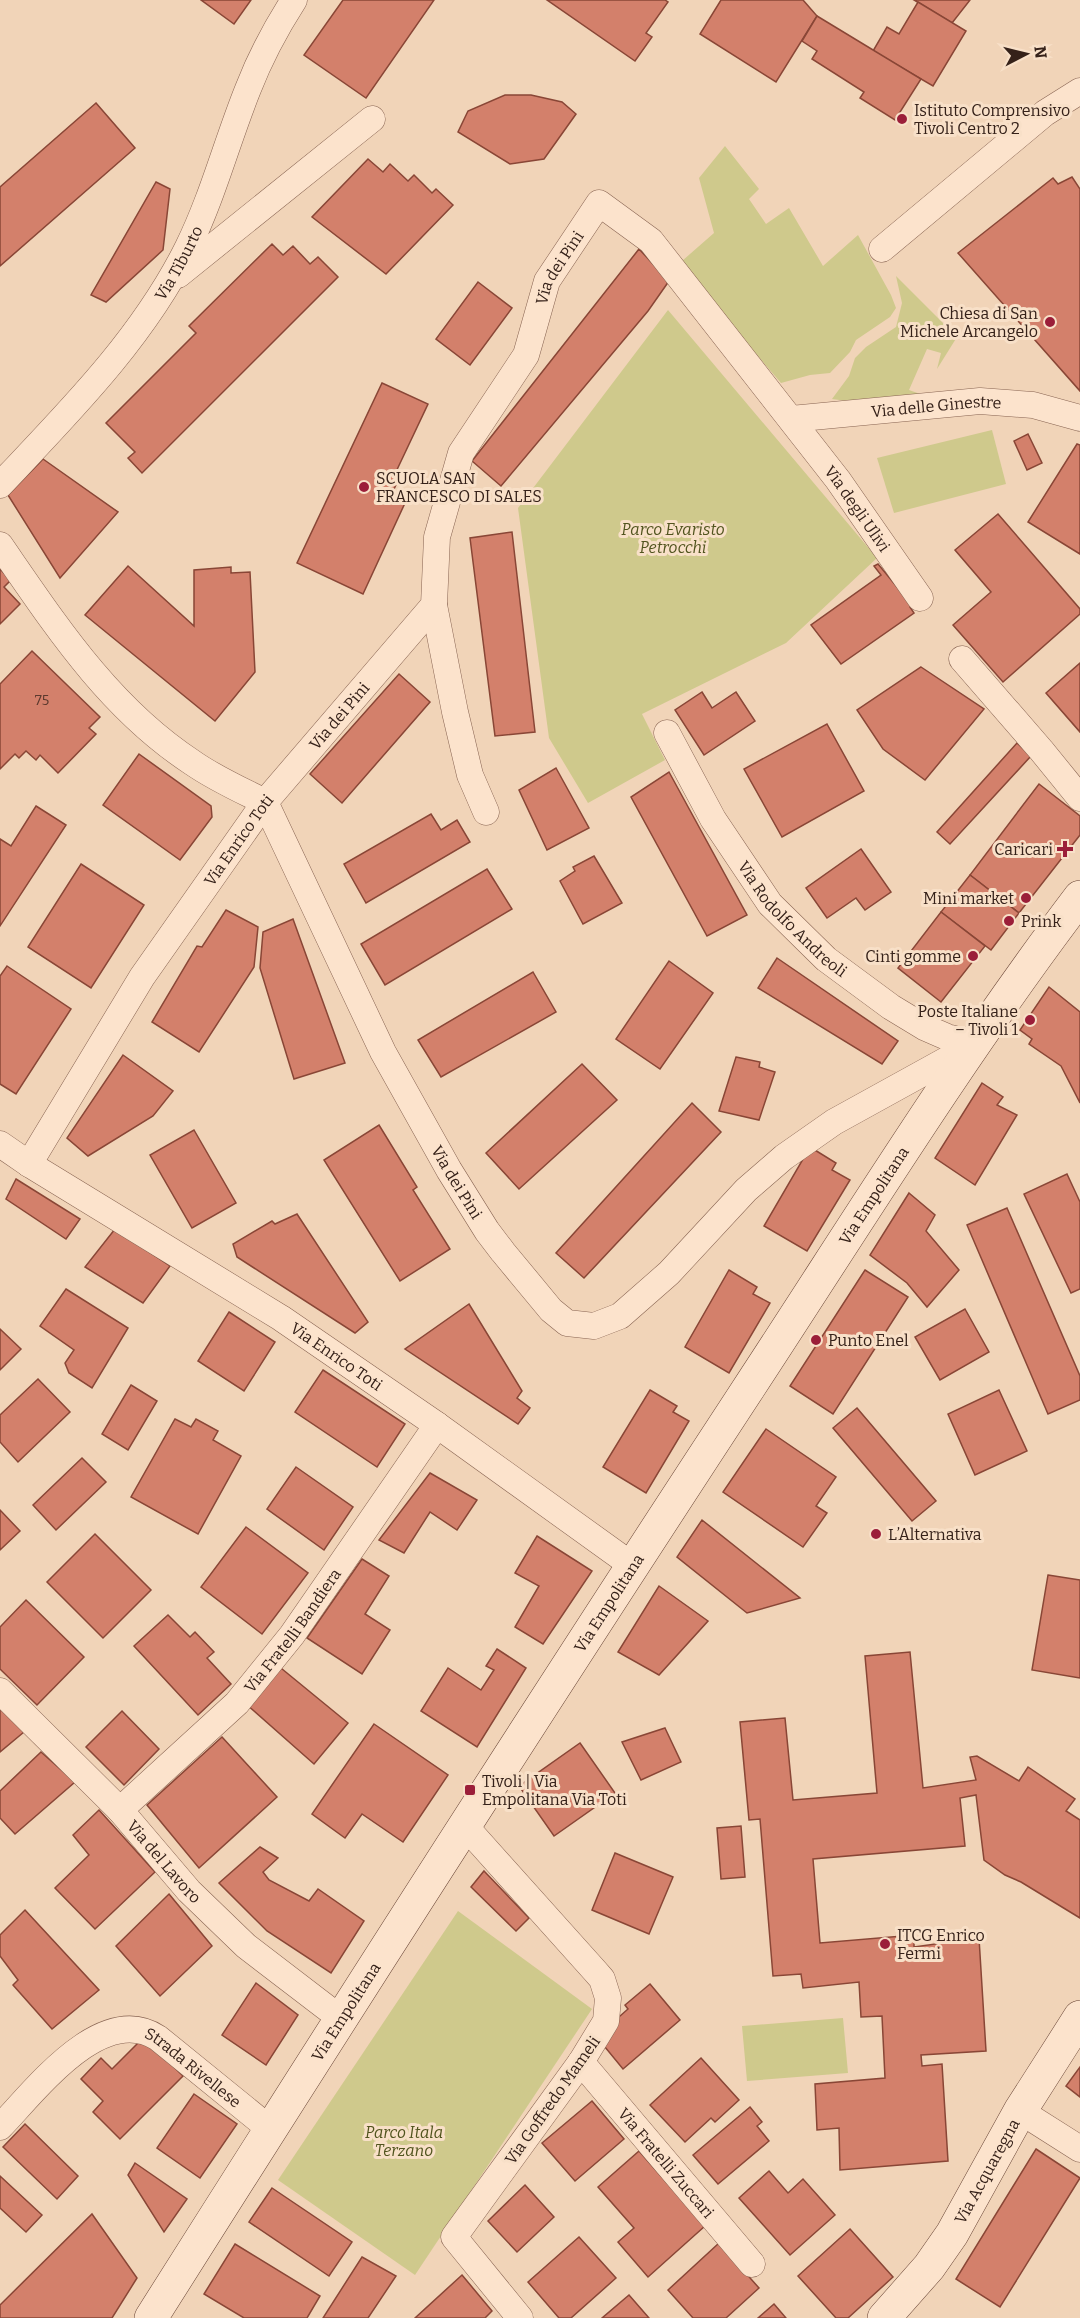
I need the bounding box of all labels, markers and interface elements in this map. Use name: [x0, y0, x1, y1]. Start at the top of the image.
north arrow: [996, 24, 1056, 84]
text: N: [1030, 45, 1051, 60]
place label: Istituto Comprensivo Tivoli Centro 2: [914, 101, 1070, 138]
marker: Istituto Comprensivo Tivoli Centro 2: [895, 112, 909, 126]
street label: Via Tiburto: [151, 223, 207, 304]
street label: Via dei Pini: [532, 227, 588, 307]
place label: Chiesa di San Michele Arcangelo: [900, 304, 1038, 341]
marker: Chiesa di San Michele Arcangelo: [1043, 315, 1057, 329]
street label: Via delle Ginestre: [870, 392, 1002, 421]
street label: Via degli Ulivi: [820, 462, 894, 556]
place label: SCUOLA SAN FRANCESCO DI SALES: [376, 469, 542, 506]
marker: SCUOLA SAN FRANCESCO DI SALES: [357, 480, 371, 494]
park label: Parco Evaristo Petrocchi: [621, 520, 725, 557]
street label: Via dei Pini: [305, 679, 373, 753]
house number: 75: [35, 692, 49, 709]
street label: Via Enrico Toti: [200, 791, 277, 890]
place label: Caricari: [994, 840, 1053, 859]
marker: Caricari: [1058, 842, 1072, 856]
street label: Via Rodolfo Andreoli: [734, 857, 851, 981]
place label: Mini market: [923, 889, 1014, 908]
marker: Mini market: [1019, 891, 1033, 905]
place label: Prink: [1021, 912, 1061, 931]
marker: Prink: [1002, 914, 1016, 928]
place label: Cinti gomme: [865, 947, 961, 966]
marker: Cinti gomme: [966, 949, 980, 963]
place label: Poste Italiane – Tivoli 1: [918, 1002, 1019, 1039]
marker: Poste Italiane – Tivoli 1: [1023, 1013, 1037, 1027]
street label: Via dei Pini: [427, 1142, 486, 1223]
street label: Via Empolitana: [835, 1143, 913, 1248]
street label: Via Enrico Toti: [287, 1318, 386, 1395]
place label: Punto Enel: [828, 1331, 909, 1350]
marker: Punto Enel: [809, 1333, 823, 1347]
place label: L’Alternativa: [888, 1525, 982, 1544]
marker: L’Alternativa: [869, 1527, 883, 1541]
street label: Via Empolitana: [570, 1550, 648, 1656]
street label: Via Fratelli Bandiera: [240, 1565, 345, 1696]
place label: Tivoli | Via Empolitana Via Toti: [482, 1772, 627, 1809]
marker: Tivoli | Via Empolitana Via Toti: [463, 1783, 477, 1797]
street label: Via del Lavoro: [123, 1817, 205, 1907]
place label: ITCG Enrico Fermi: [897, 1926, 985, 1963]
marker: ITCG Enrico Fermi: [878, 1937, 892, 1951]
street label: Via Empolitana: [308, 1959, 385, 2065]
street label: Strada Rivellese: [142, 2024, 245, 2112]
street label: Via Goffredo Mameli: [501, 2032, 604, 2168]
street label: Via Fratelli Zuccari: [614, 2104, 718, 2222]
street label: Via Acquaregna: [951, 2115, 1024, 2227]
park label: Parco Itala Terzano: [365, 2123, 443, 2160]

